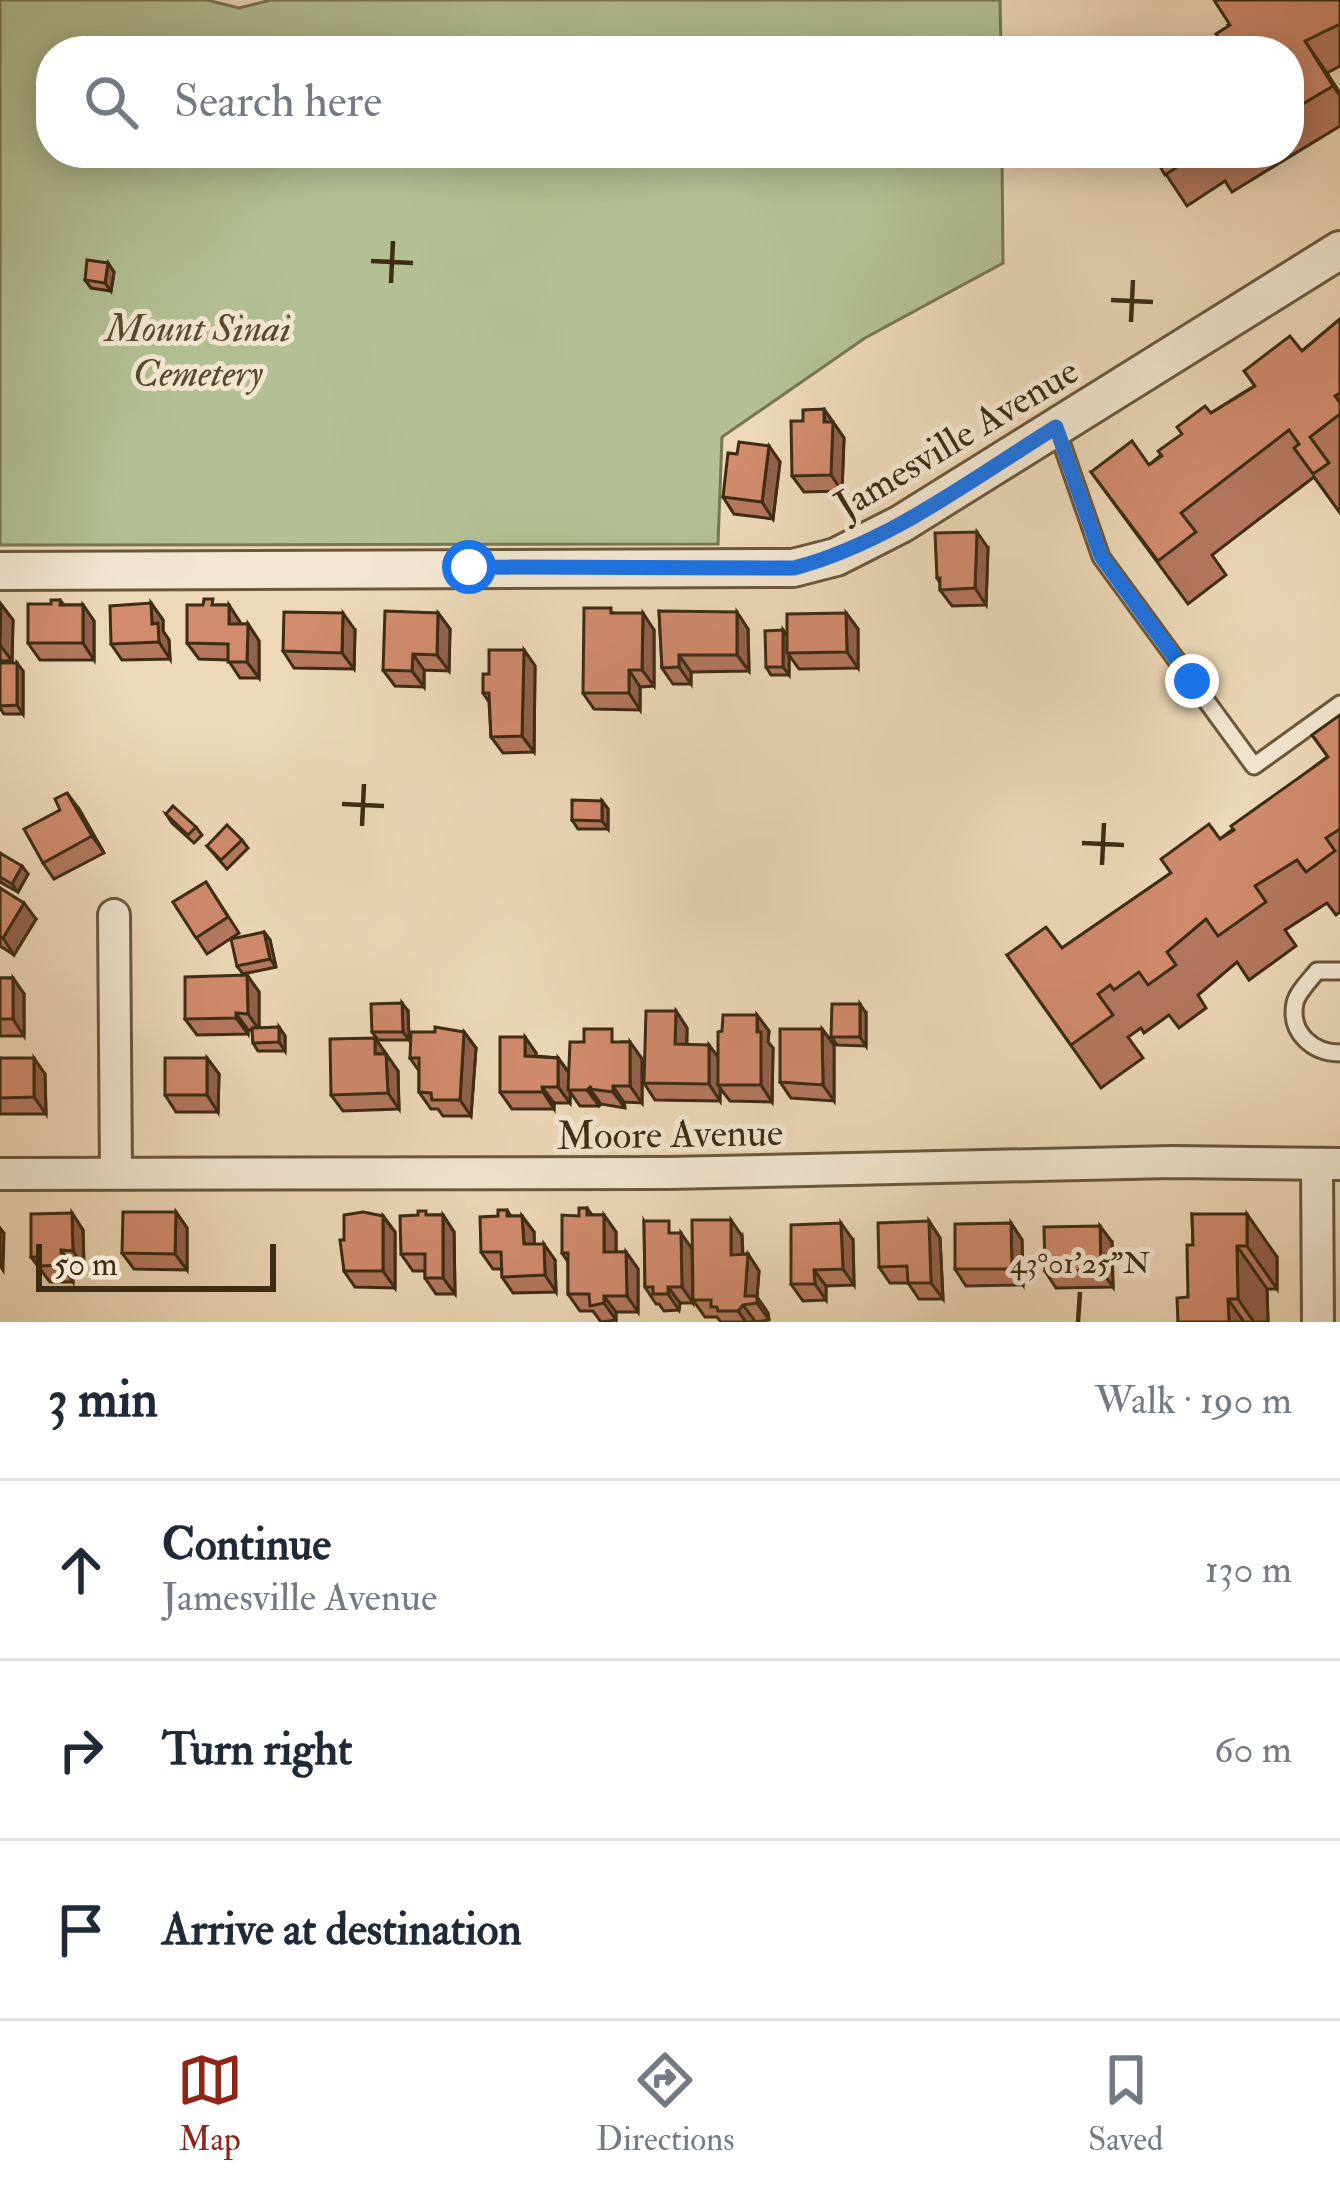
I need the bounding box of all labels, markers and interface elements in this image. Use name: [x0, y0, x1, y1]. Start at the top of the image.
search box: [36, 36, 1304, 168]
icon: search: [78, 69, 144, 135]
text: Search here: [174, 74, 382, 130]
park label: Mount Sinai Cemetery: [103, 304, 291, 398]
street label: Jamesville Avenue: [825, 346, 1087, 531]
route start: [442, 540, 496, 594]
route end: [1165, 654, 1219, 708]
street label: Moore Avenue: [556, 1108, 784, 1161]
scale bar: [36, 1238, 276, 1291]
text: 50 m: [54, 1244, 118, 1285]
text: 43°01'25"N: [1010, 1245, 1150, 1282]
text: 3 min: [48, 1368, 158, 1432]
text: Walk · 190 m: [1095, 1376, 1292, 1425]
text: Continue: [162, 1517, 331, 1573]
icon: ahead: [48, 1537, 114, 1603]
text: 130 m: [1205, 1545, 1292, 1594]
text: Jamesville Avenue: [162, 1573, 437, 1622]
icon: right: [48, 1717, 114, 1783]
text: Turn right: [162, 1722, 352, 1778]
text: 60 m: [1214, 1725, 1292, 1774]
icon: arrive: [48, 1897, 114, 1963]
text: Arrive at destination: [162, 1902, 522, 1958]
tab: Map: [177, 2047, 243, 2160]
tab: Directions: [596, 2047, 735, 2160]
tab: Saved: [1088, 2047, 1163, 2160]

